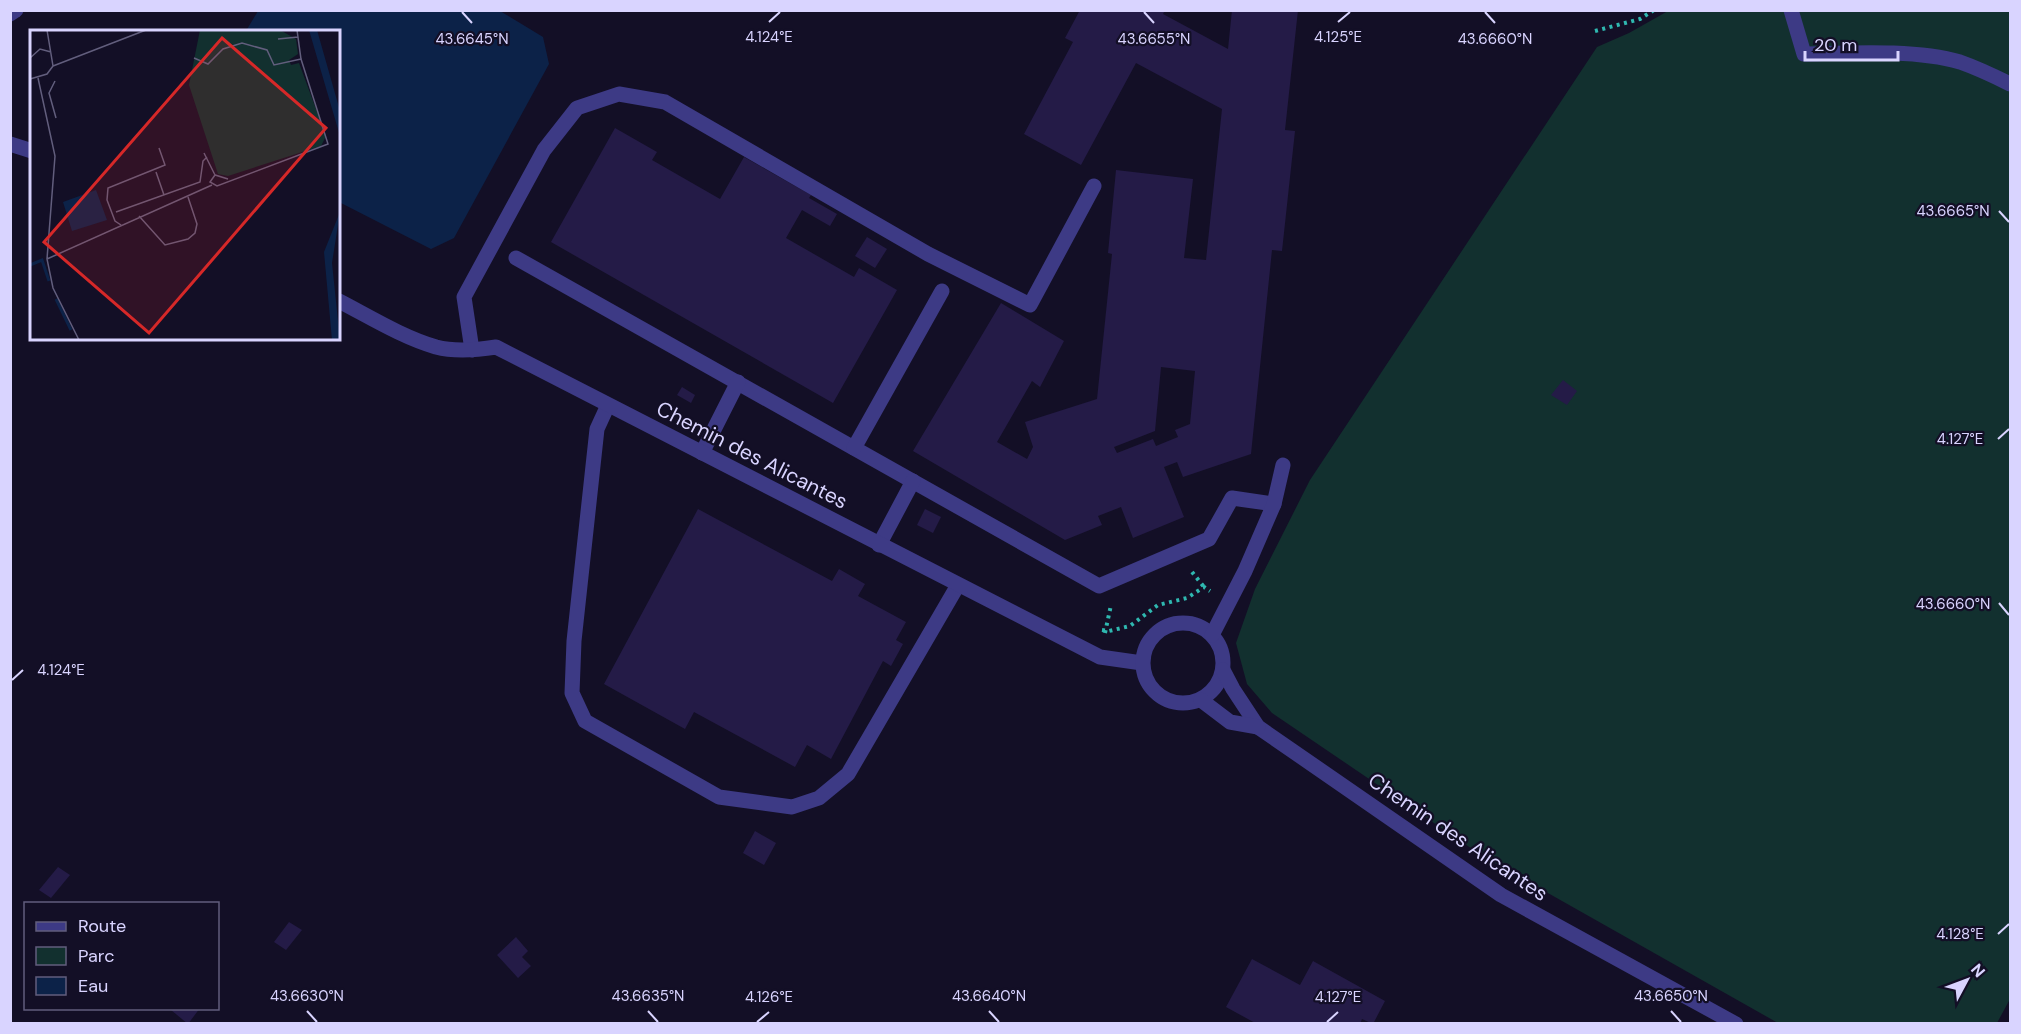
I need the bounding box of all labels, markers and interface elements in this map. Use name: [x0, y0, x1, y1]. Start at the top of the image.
scale bar: [1805, 24, 1898, 62]
text: 4.124°E: [745, 27, 793, 47]
text: 4.125°E: [1314, 27, 1362, 47]
text: 43.6645°N: [435, 29, 509, 49]
text: 43.6655°N: [1118, 29, 1190, 49]
text: 43.6660°N: [1458, 29, 1532, 49]
inset map: [30, 30, 340, 340]
text: 20 m: [1814, 33, 1857, 57]
text: 43.6665°N: [1916, 201, 1990, 221]
street label: Chemin des Alicantes: [652, 395, 852, 515]
text: 4.127°E: [1937, 429, 1983, 449]
text: 43.6660°N: [1916, 594, 1990, 614]
text: 4.124°E: [37, 660, 85, 680]
street label: Chemin des Alicantes: [1363, 766, 1553, 908]
legend: [24, 902, 219, 1010]
text: Route: [78, 914, 126, 938]
text: 4.128°E: [1936, 924, 1984, 944]
text: Parc: [78, 944, 114, 968]
north arrow: [1937, 950, 1997, 1010]
text: N: [1966, 959, 1990, 982]
text: Eau: [78, 974, 108, 998]
text: 43.6630°N: [270, 986, 344, 1006]
text: 43.6635°N: [612, 986, 684, 1006]
text: 43.6640°N: [952, 986, 1026, 1006]
text: 43.6650°N: [1634, 986, 1708, 1006]
text: 4.126°E: [745, 987, 793, 1007]
text: 4.127°E: [1315, 987, 1361, 1007]

